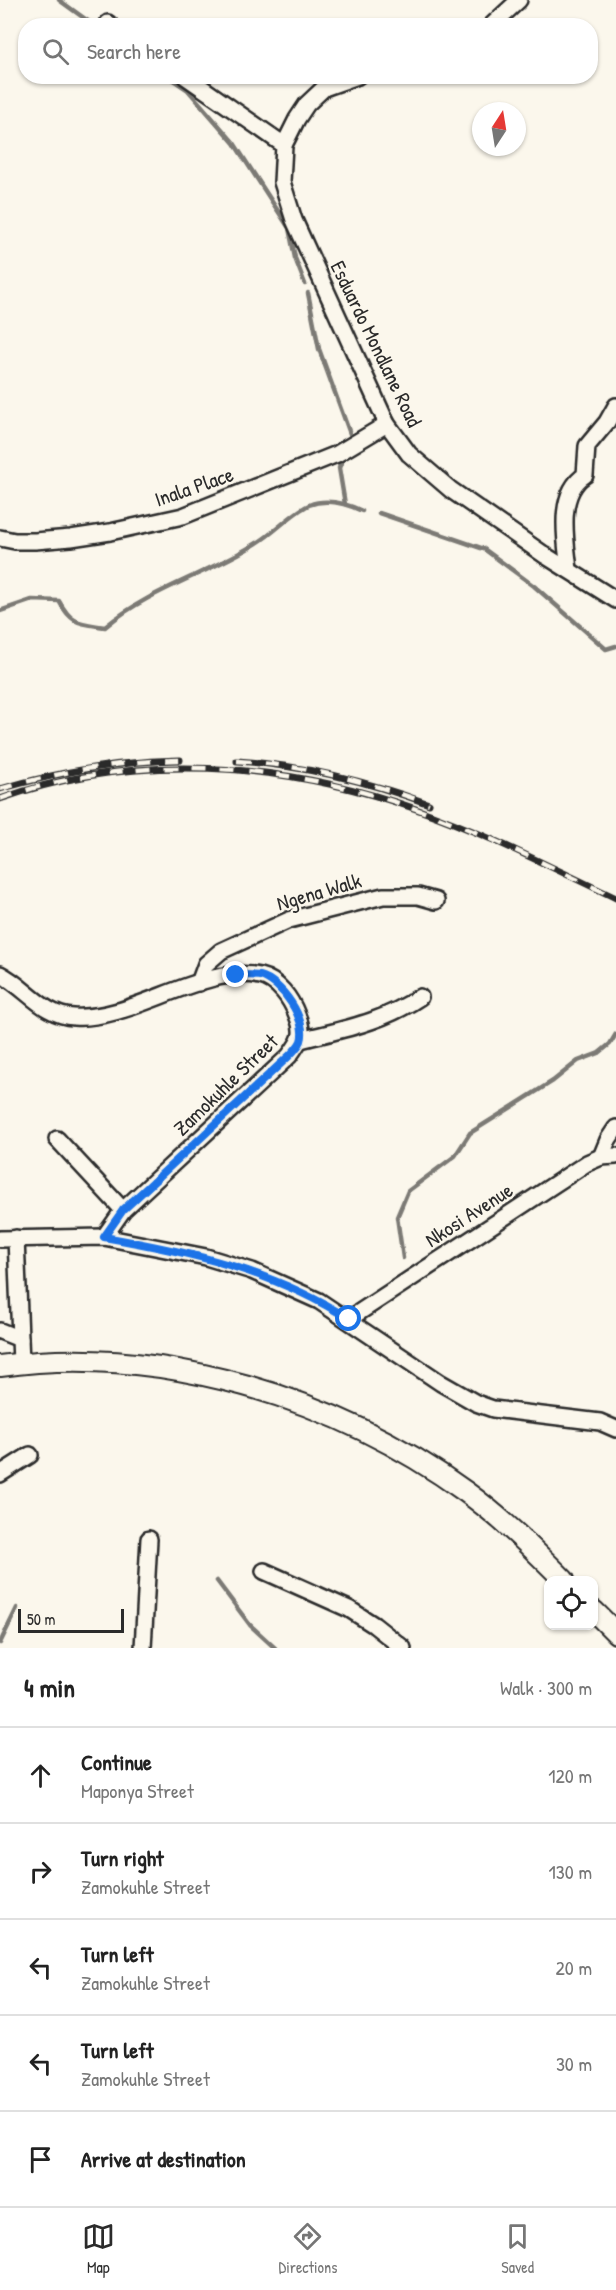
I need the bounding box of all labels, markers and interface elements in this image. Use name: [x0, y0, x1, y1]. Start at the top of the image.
search box: [18, 18, 598, 84]
icon: search: [39, 35, 72, 68]
text: Search here: [87, 36, 181, 66]
north arrow: [472, 102, 526, 156]
street label: Esduardo Mondlane Road: [324, 256, 429, 432]
street label: Inala Place: [150, 460, 237, 514]
street label: Ngena Walk: [273, 866, 365, 917]
route end: [222, 961, 248, 987]
street label: Zamokuhle Street: [167, 1027, 285, 1142]
street label: Nkosi Avenue: [419, 1175, 518, 1254]
route start: [335, 1305, 361, 1331]
map controls: [544, 1576, 598, 1630]
button: locate: [544, 1576, 598, 1630]
scale bar: [18, 1606, 124, 1634]
text: 50 m: [27, 1608, 56, 1630]
text: 4 min: [24, 1670, 75, 1705]
text: Walk · 300 m: [500, 1674, 592, 1701]
text: Continue: [81, 1747, 152, 1777]
icon: ahead: [24, 1759, 57, 1792]
text: 120 m: [548, 1762, 592, 1789]
text: Maponya Street: [81, 1777, 194, 1804]
text: Turn right: [81, 1843, 164, 1873]
icon: right: [24, 1855, 57, 1888]
text: 130 m: [549, 1858, 592, 1885]
text: Zamokuhle Street: [81, 1873, 210, 1900]
text: Turn left: [81, 1939, 154, 1969]
icon: left: [24, 1951, 57, 1984]
text: 20 m: [555, 1954, 592, 1981]
text: Zamokuhle Street: [81, 1969, 210, 1996]
text: Turn left: [81, 2035, 154, 2065]
icon: left: [24, 2047, 57, 2080]
text: 30 m: [556, 2050, 592, 2077]
text: Zamokuhle Street: [81, 2065, 210, 2092]
icon: arrive: [24, 2143, 57, 2176]
text: Arrive at destination: [81, 2144, 246, 2174]
tab: Map: [82, 2220, 115, 2278]
tab: Directions: [279, 2220, 337, 2278]
tab: Saved: [501, 2220, 534, 2278]

